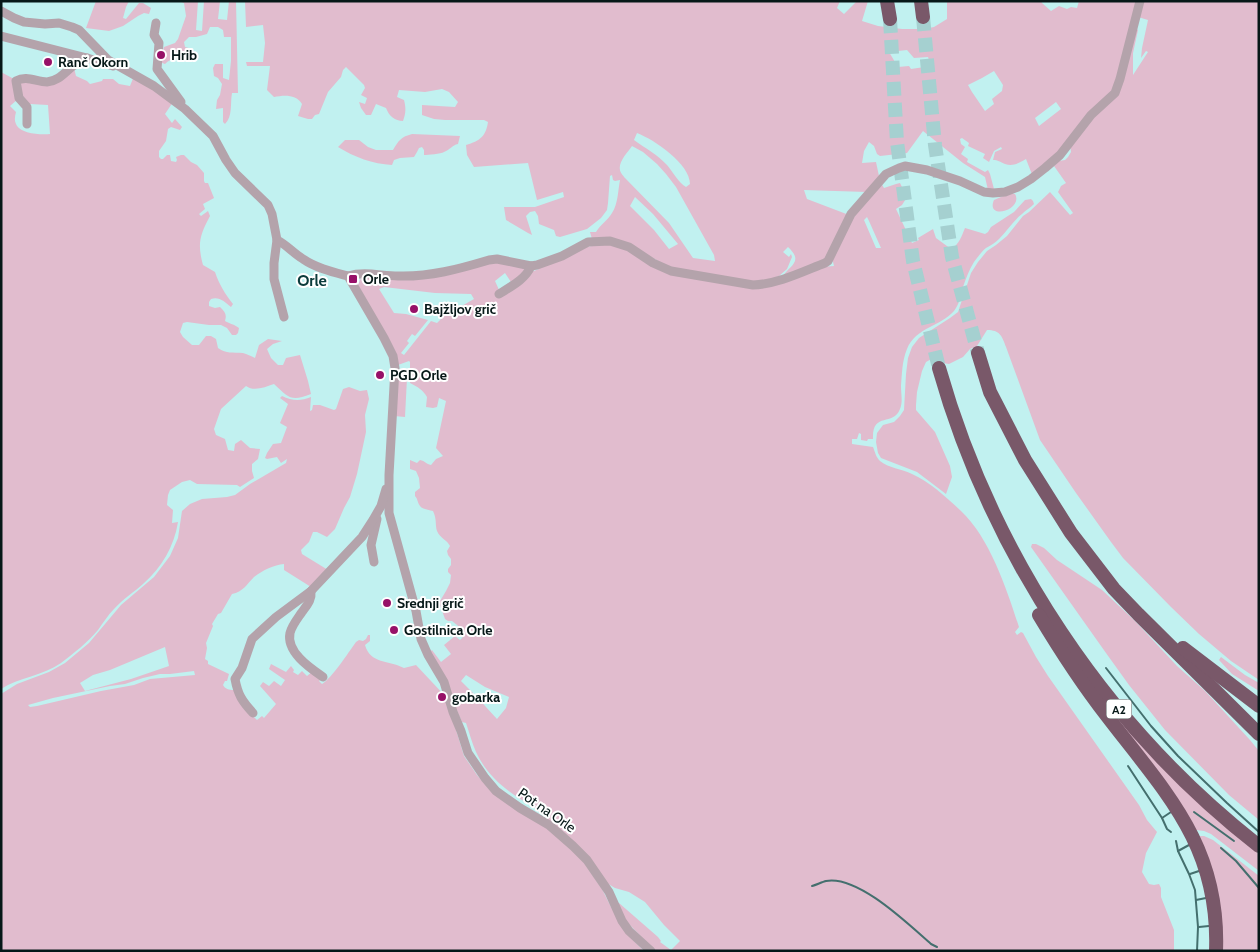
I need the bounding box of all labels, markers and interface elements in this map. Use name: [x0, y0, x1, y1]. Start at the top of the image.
place label: Hrib: [171, 46, 197, 64]
marker: Hrib: [155, 49, 167, 61]
place label: Ranč Okorn: [58, 53, 128, 71]
marker: Ranč Okorn: [42, 56, 54, 68]
place label: Orle: [363, 270, 389, 288]
district label: Orle: [297, 271, 327, 290]
marker: Orle: [347, 273, 359, 285]
place label: Bajžljov grič: [424, 300, 497, 318]
marker: Bajžljov grič: [408, 303, 420, 315]
place label: PGD Orle: [390, 366, 447, 384]
marker: PGD Orle: [374, 369, 386, 381]
place label: Srednji grič: [397, 594, 464, 612]
marker: Srednji grič: [381, 597, 393, 609]
place label: Gostilnica Orle: [404, 621, 493, 639]
marker: Gostilnica Orle: [388, 624, 400, 636]
place label: gobarka: [452, 688, 500, 706]
marker: gobarka: [436, 691, 448, 703]
road number: A2: [1106, 700, 1132, 719]
street label: Pot na Orle: [515, 784, 579, 836]

